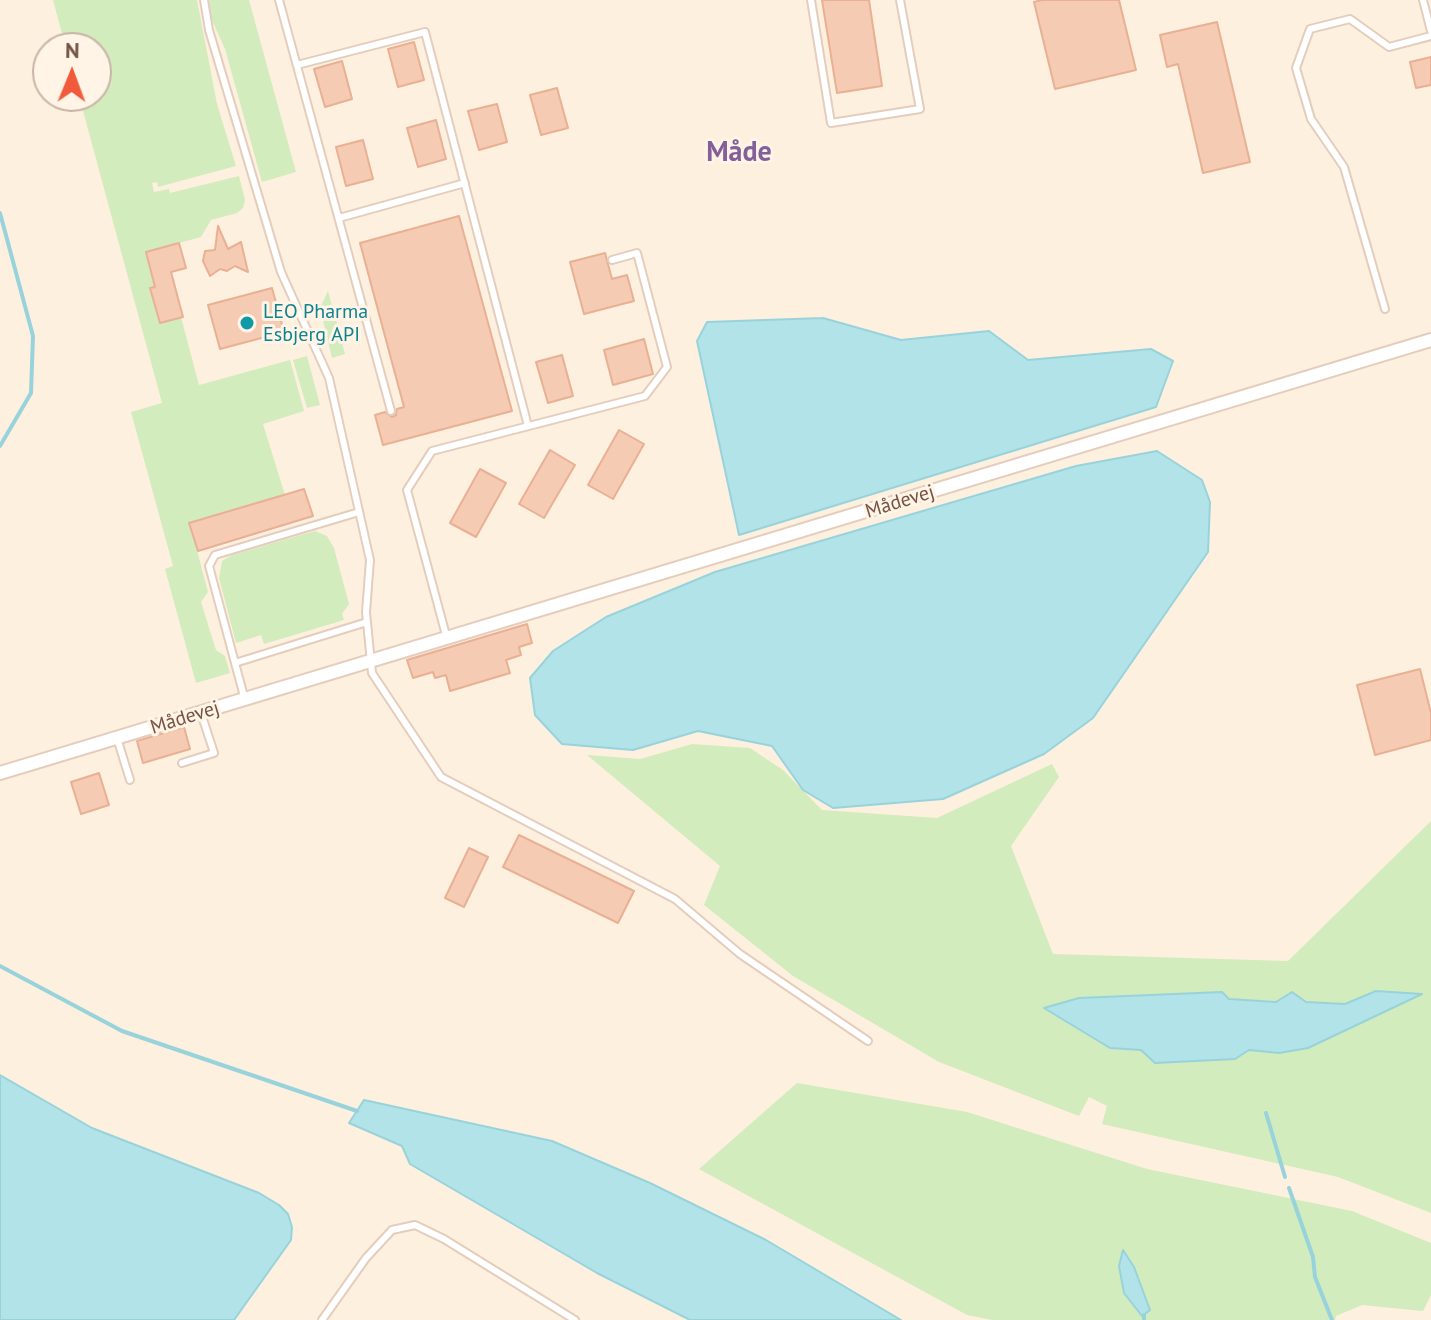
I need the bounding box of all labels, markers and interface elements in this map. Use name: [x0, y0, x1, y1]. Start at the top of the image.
north arrow: [32, 32, 112, 112]
text: N: [65, 36, 80, 64]
district label: Måde: [706, 136, 772, 170]
place label: LEO Pharma Esbjerg API: [263, 300, 368, 347]
marker: LEO Pharma Esbjerg API: [238, 314, 256, 332]
street label: Mådevej: [862, 480, 938, 524]
street label: Mådevej: [147, 696, 223, 740]

